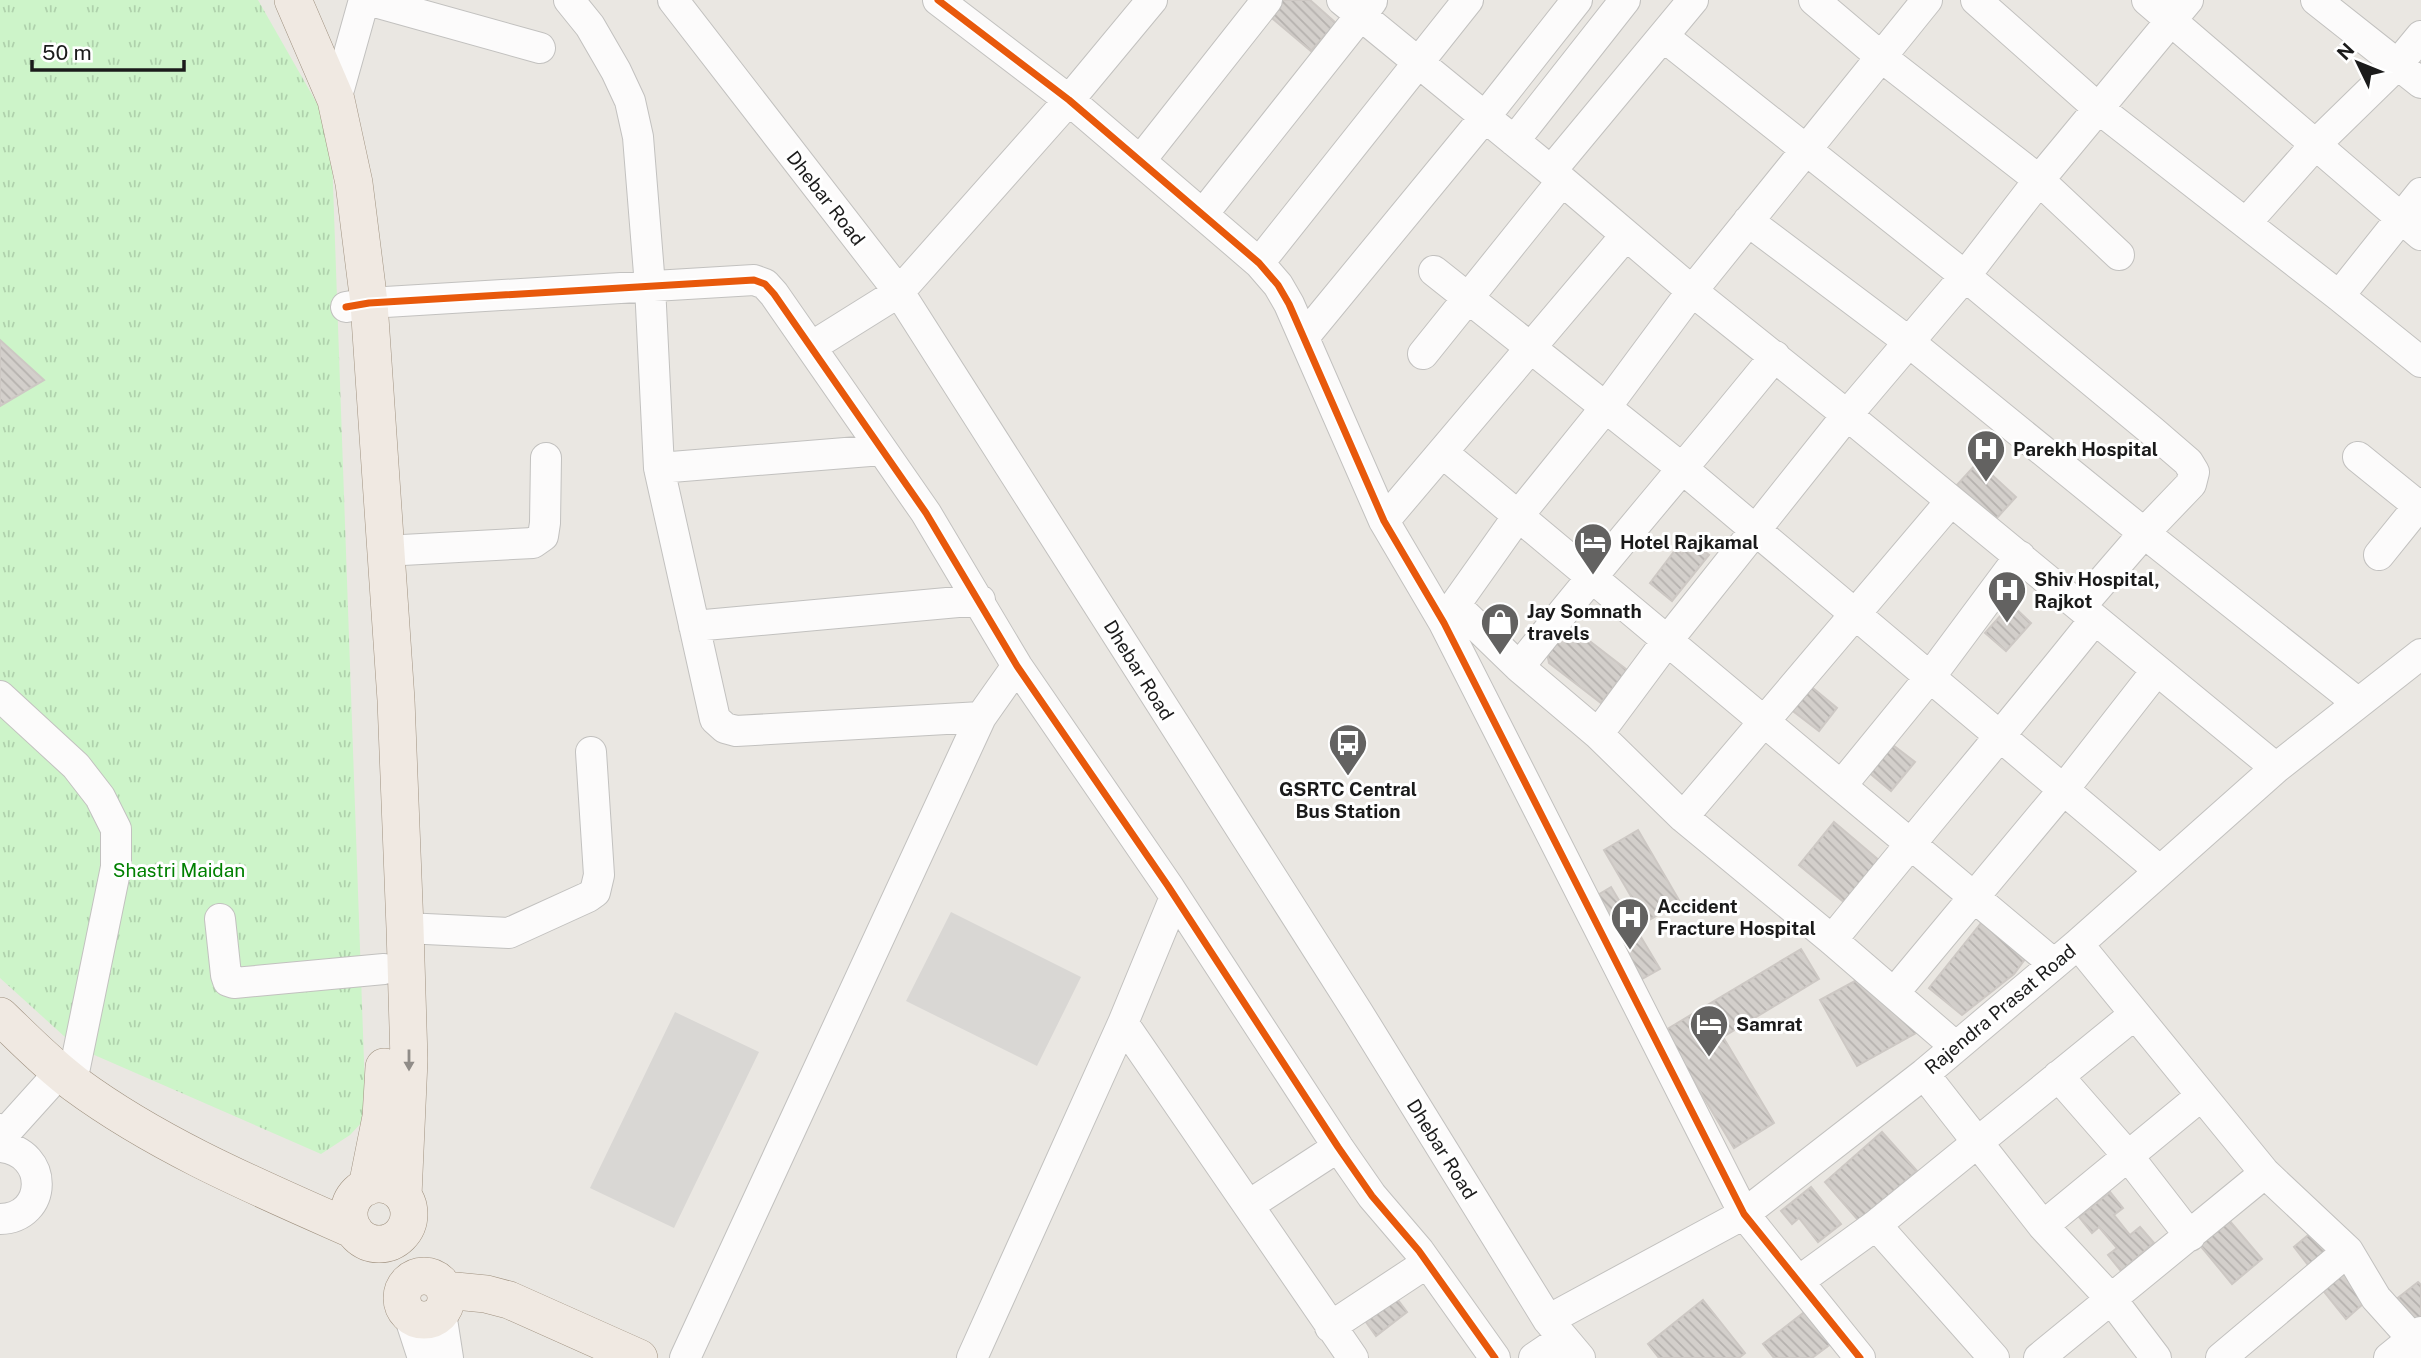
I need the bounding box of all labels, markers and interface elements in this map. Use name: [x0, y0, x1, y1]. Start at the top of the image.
scale bar: [32, 28, 184, 72]
north arrow: [2323, 28, 2393, 98]
text: N: [2332, 38, 2359, 64]
text: 50 m: [42, 40, 92, 65]
street label: Dhebar Road: [782, 146, 870, 250]
hospital icon: Parekh Hospital: [1965, 428, 2007, 483]
place label: Parekh Hospital: [2013, 438, 2158, 460]
hotel icon: Hotel Rajkamal: [1572, 521, 1614, 576]
place label: Hotel Rajkamal: [1620, 531, 1759, 553]
place label: Shiv Hospital, Rajkot: [2034, 568, 2160, 612]
hospital icon: Shiv Hospital, Rajkot: [1986, 569, 2028, 624]
place label: Jay Somnath travels: [1527, 600, 1642, 644]
shop icon: Jay Somnath travels: [1479, 601, 1521, 656]
street label: Dhebar Road: [1100, 616, 1178, 724]
bus stop icon: GSRTC Central Bus Station: [1327, 722, 1369, 777]
place label: GSRTC Central Bus Station: [1279, 778, 1417, 822]
park label: Shastri Maidan: [113, 859, 245, 881]
place label: Accident Fracture Hospital: [1657, 895, 1816, 939]
hospital icon: Accident Fracture Hospital: [1609, 896, 1651, 951]
street label: Rajendra Prasat Road: [1920, 940, 2080, 1078]
hotel icon: Samrat: [1688, 1003, 1730, 1058]
place label: Samrat: [1736, 1013, 1803, 1035]
one-way arrow: [403, 1049, 415, 1071]
street label: Dhebar Road: [1403, 1095, 1481, 1203]

